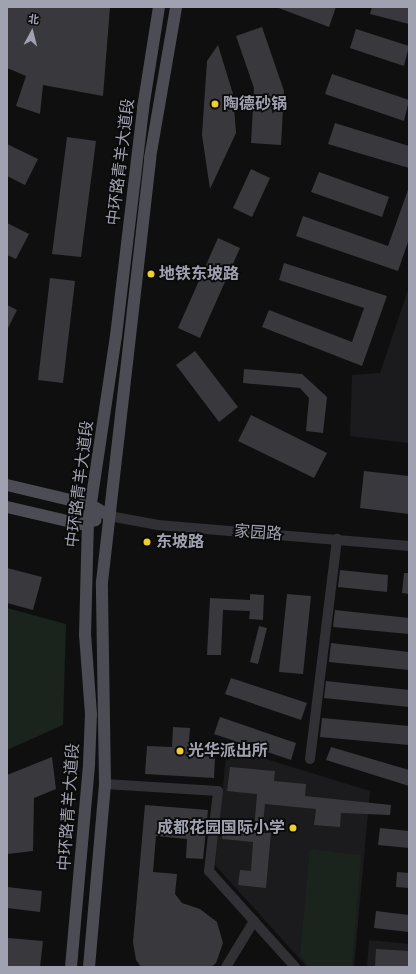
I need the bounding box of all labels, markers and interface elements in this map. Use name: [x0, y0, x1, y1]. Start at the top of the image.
north arrow: [12, 12, 52, 52]
text: 北: [27, 13, 40, 26]
place label: 陶德砂锅: [223, 94, 287, 114]
street label: 中环路青羊大道段: [104, 97, 138, 227]
marker: 陶德砂锅: [210, 99, 220, 109]
place label: 地铁东坡路: [159, 264, 239, 284]
marker: 地铁东坡路: [146, 269, 156, 279]
street label: 中环路青羊大道段: [63, 419, 97, 549]
street label: 家园路: [233, 522, 283, 544]
place label: 东坡路: [156, 532, 204, 552]
marker: 东坡路: [141, 536, 153, 548]
place label: 光华派出所: [188, 741, 268, 761]
street label: 中环路青羊大道段: [55, 742, 83, 872]
marker: 光华派出所: [175, 746, 185, 756]
place label: 成都花园国际小学: [157, 818, 285, 838]
marker: 成都花园国际小学: [288, 823, 298, 833]

